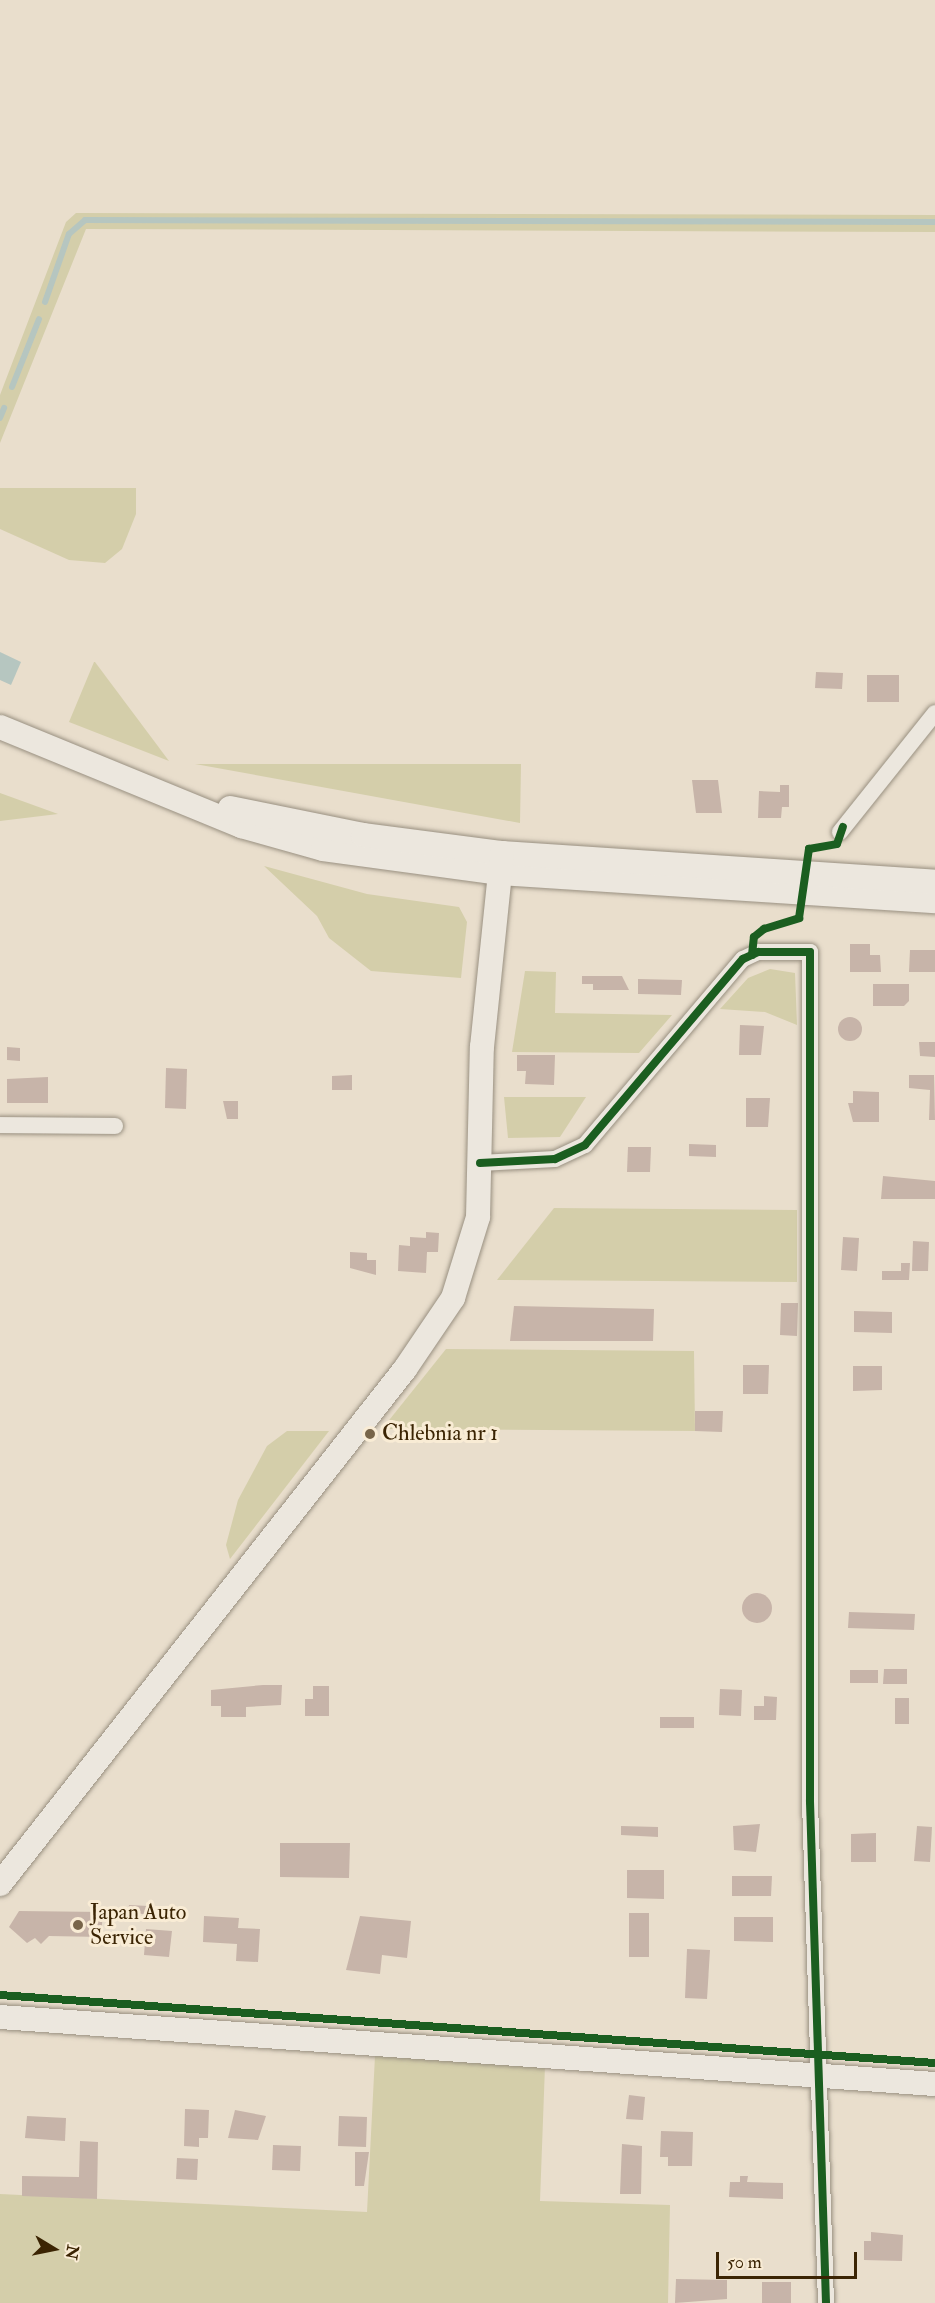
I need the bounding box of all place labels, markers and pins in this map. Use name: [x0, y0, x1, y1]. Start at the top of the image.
place label: Chlebnia nr 1: [382, 1421, 498, 1447]
marker: Chlebnia nr 1: [363, 1427, 377, 1441]
place label: Japan Auto Service: [90, 1899, 186, 1951]
marker: Japan Auto Service: [71, 1918, 85, 1932]

